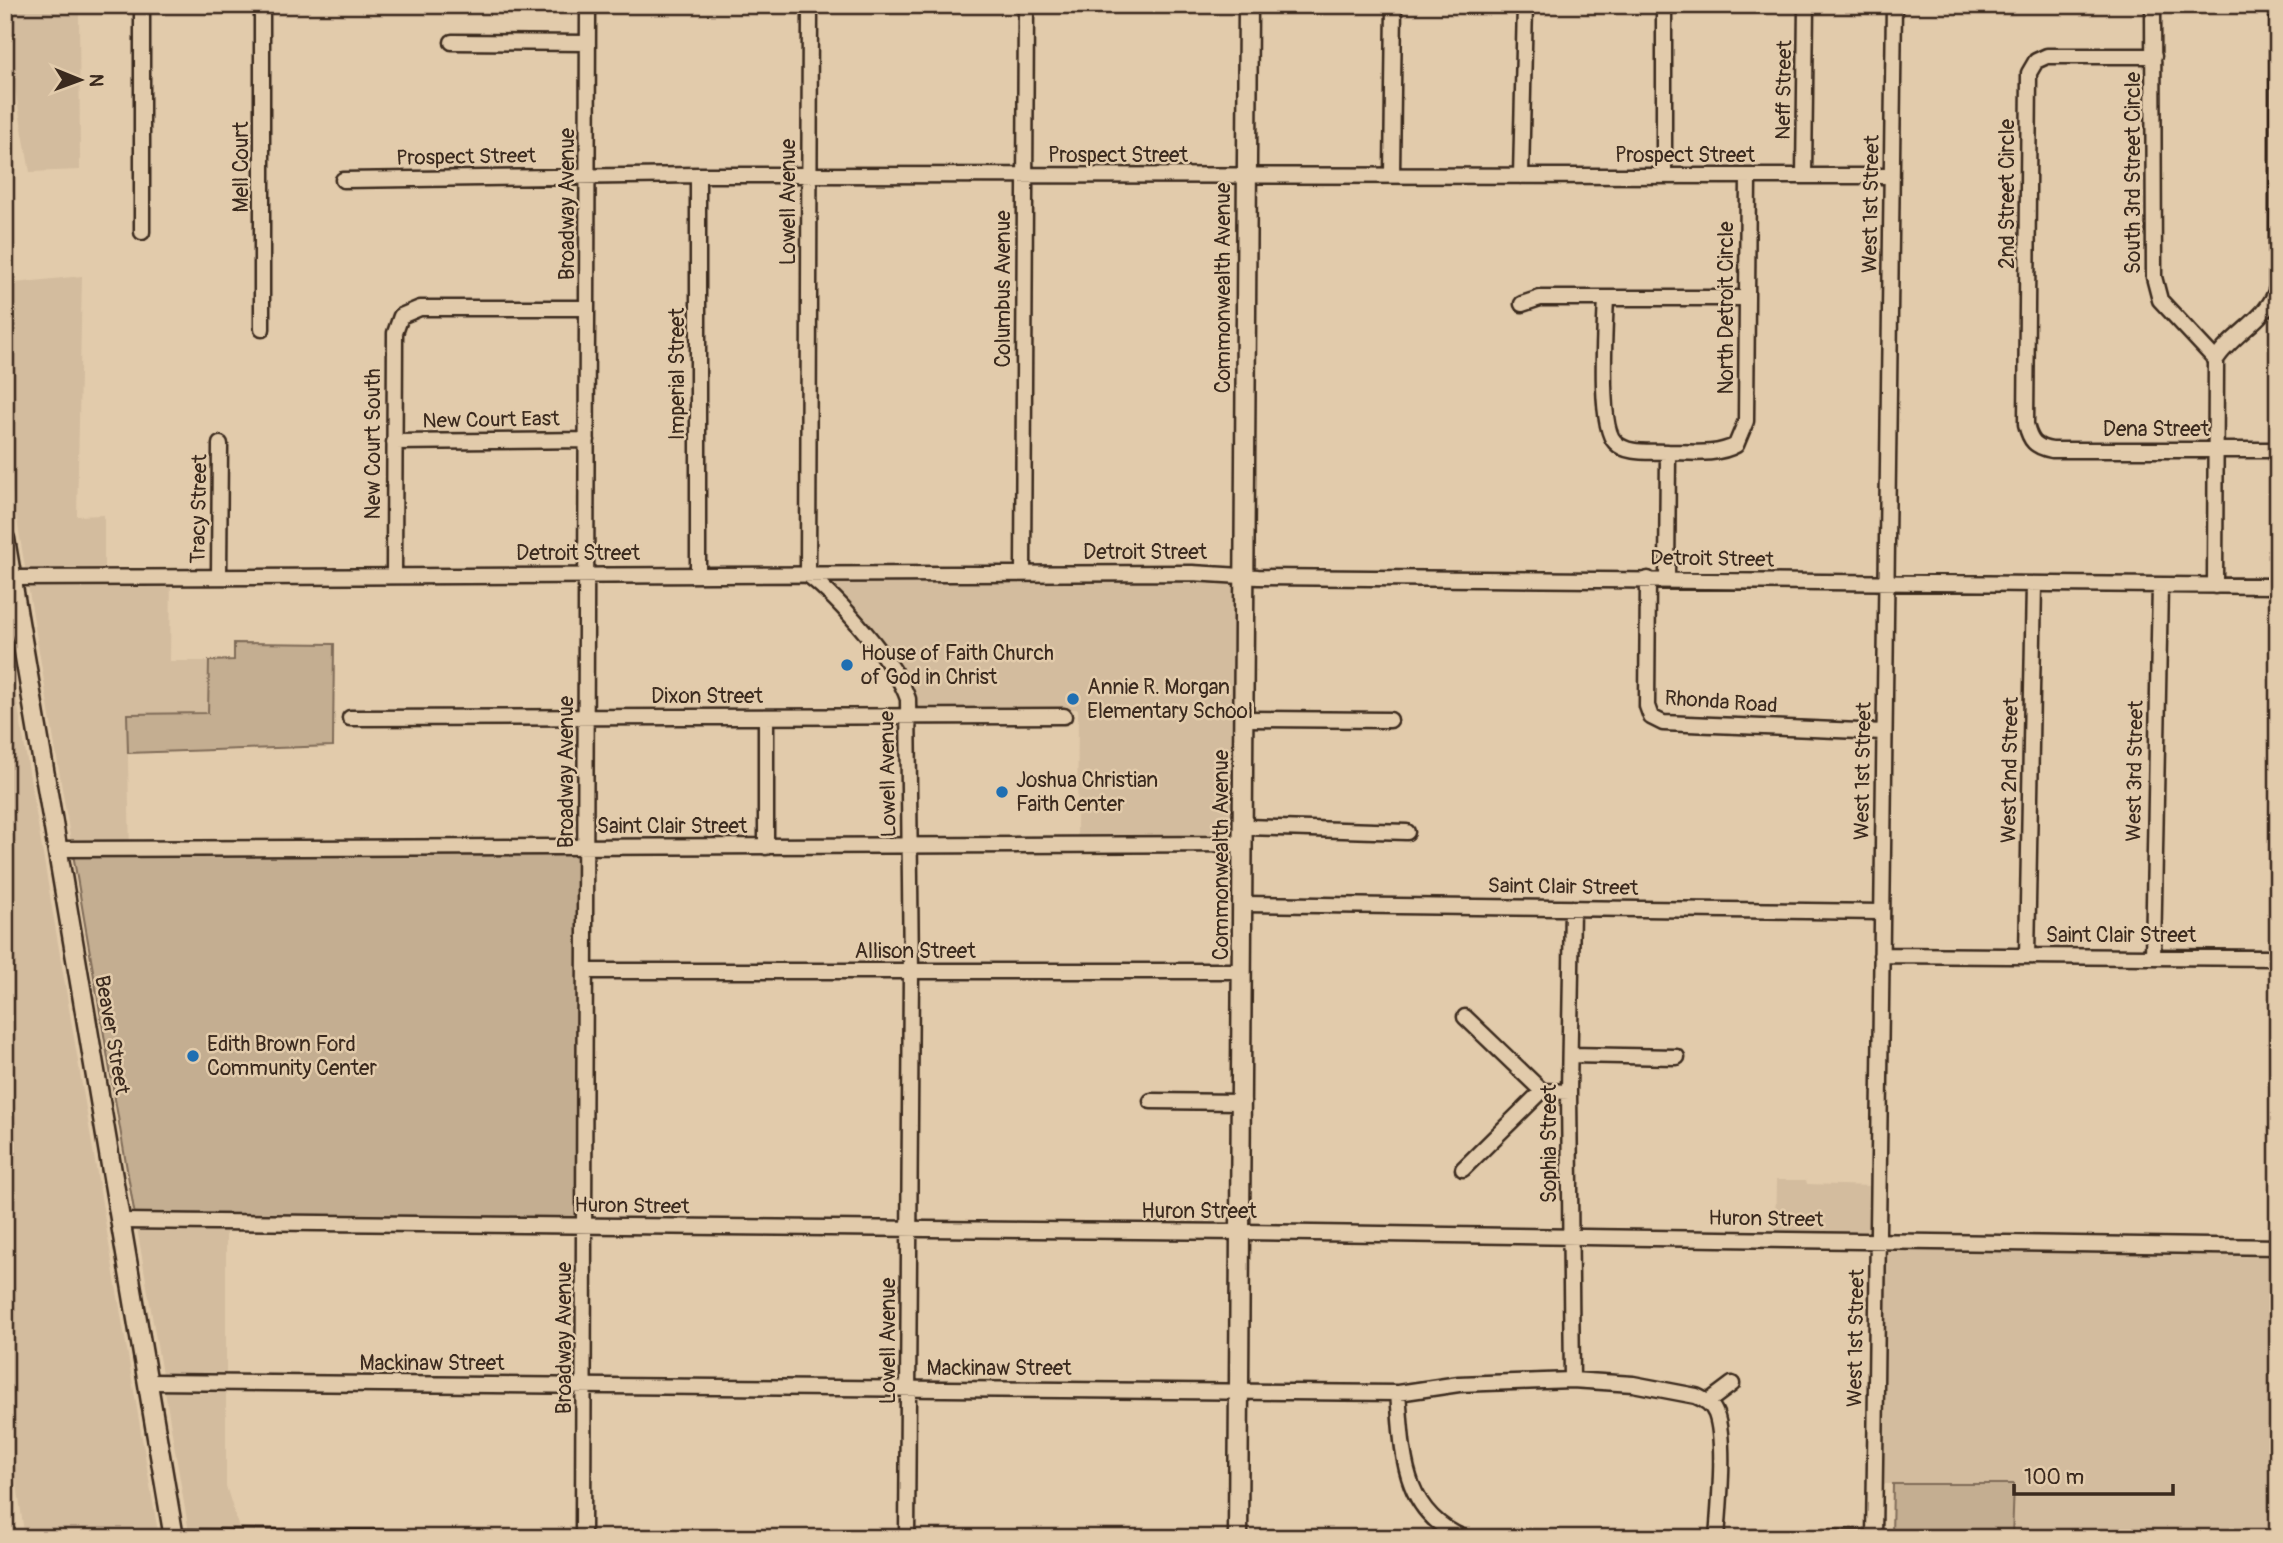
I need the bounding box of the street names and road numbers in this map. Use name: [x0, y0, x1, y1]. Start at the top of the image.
street label: Neff Street: [1770, 39, 1798, 140]
street label: South 3rd Street Circle: [2120, 71, 2147, 274]
street label: 2nd Street Circle: [1994, 118, 2021, 269]
street label: Mell Court: [228, 121, 255, 212]
street label: Broadway Avenue: [554, 127, 581, 280]
street label: West 1st Street: [1856, 134, 1886, 273]
street label: Lowell Avenue: [775, 138, 802, 265]
street label: Prospect Street: [396, 142, 537, 172]
street label: Prospect Street: [1048, 142, 1188, 169]
street label: Prospect Street: [1615, 142, 1755, 169]
street label: Commonwealth Avenue: [1210, 182, 1237, 393]
street label: Columbus Avenue: [990, 210, 1017, 368]
street label: North Detroit Circle: [1713, 221, 1740, 395]
street label: Imperial Street: [664, 307, 691, 440]
street label: New Court South: [360, 369, 387, 520]
street label: New Court East: [422, 405, 560, 435]
street label: Dena Street: [2103, 416, 2210, 443]
street label: Tracy Street: [185, 454, 213, 564]
street label: Detroit Street: [1083, 539, 1208, 566]
street label: Detroit Street: [516, 540, 641, 567]
street label: Detroit Street: [1650, 544, 1775, 574]
street label: Dixon Street: [651, 683, 763, 710]
street label: Rhonda Road: [1664, 685, 1778, 719]
street label: Broadway Avenue: [553, 695, 580, 848]
street label: West 2nd Street: [1995, 696, 2025, 843]
street label: West 3rd Street: [2120, 700, 2150, 842]
street label: West 1st Street: [1848, 701, 1878, 840]
street label: Lowell Avenue: [873, 710, 903, 837]
street label: Commonwealth Avenue: [1208, 749, 1235, 960]
street label: Saint Clair Street: [597, 813, 748, 840]
street label: Saint Clair Street: [1487, 872, 1639, 902]
street label: Saint Clair Street: [2046, 922, 2197, 949]
street label: Allison Street: [854, 938, 976, 965]
street label: Beaver Street: [88, 973, 136, 1097]
street label: Sophia Street: [1536, 1084, 1563, 1203]
street label: Huron Street: [574, 1191, 690, 1221]
street label: Huron Street: [1141, 1198, 1257, 1225]
street label: Huron Street: [1708, 1204, 1824, 1234]
street label: Broadway Avenue: [551, 1261, 578, 1414]
street label: West 1st Street: [1841, 1268, 1871, 1407]
street label: Lowell Avenue: [875, 1277, 902, 1404]
street label: Mackinaw Street: [359, 1350, 505, 1377]
street label: Mackinaw Street: [926, 1355, 1072, 1382]

